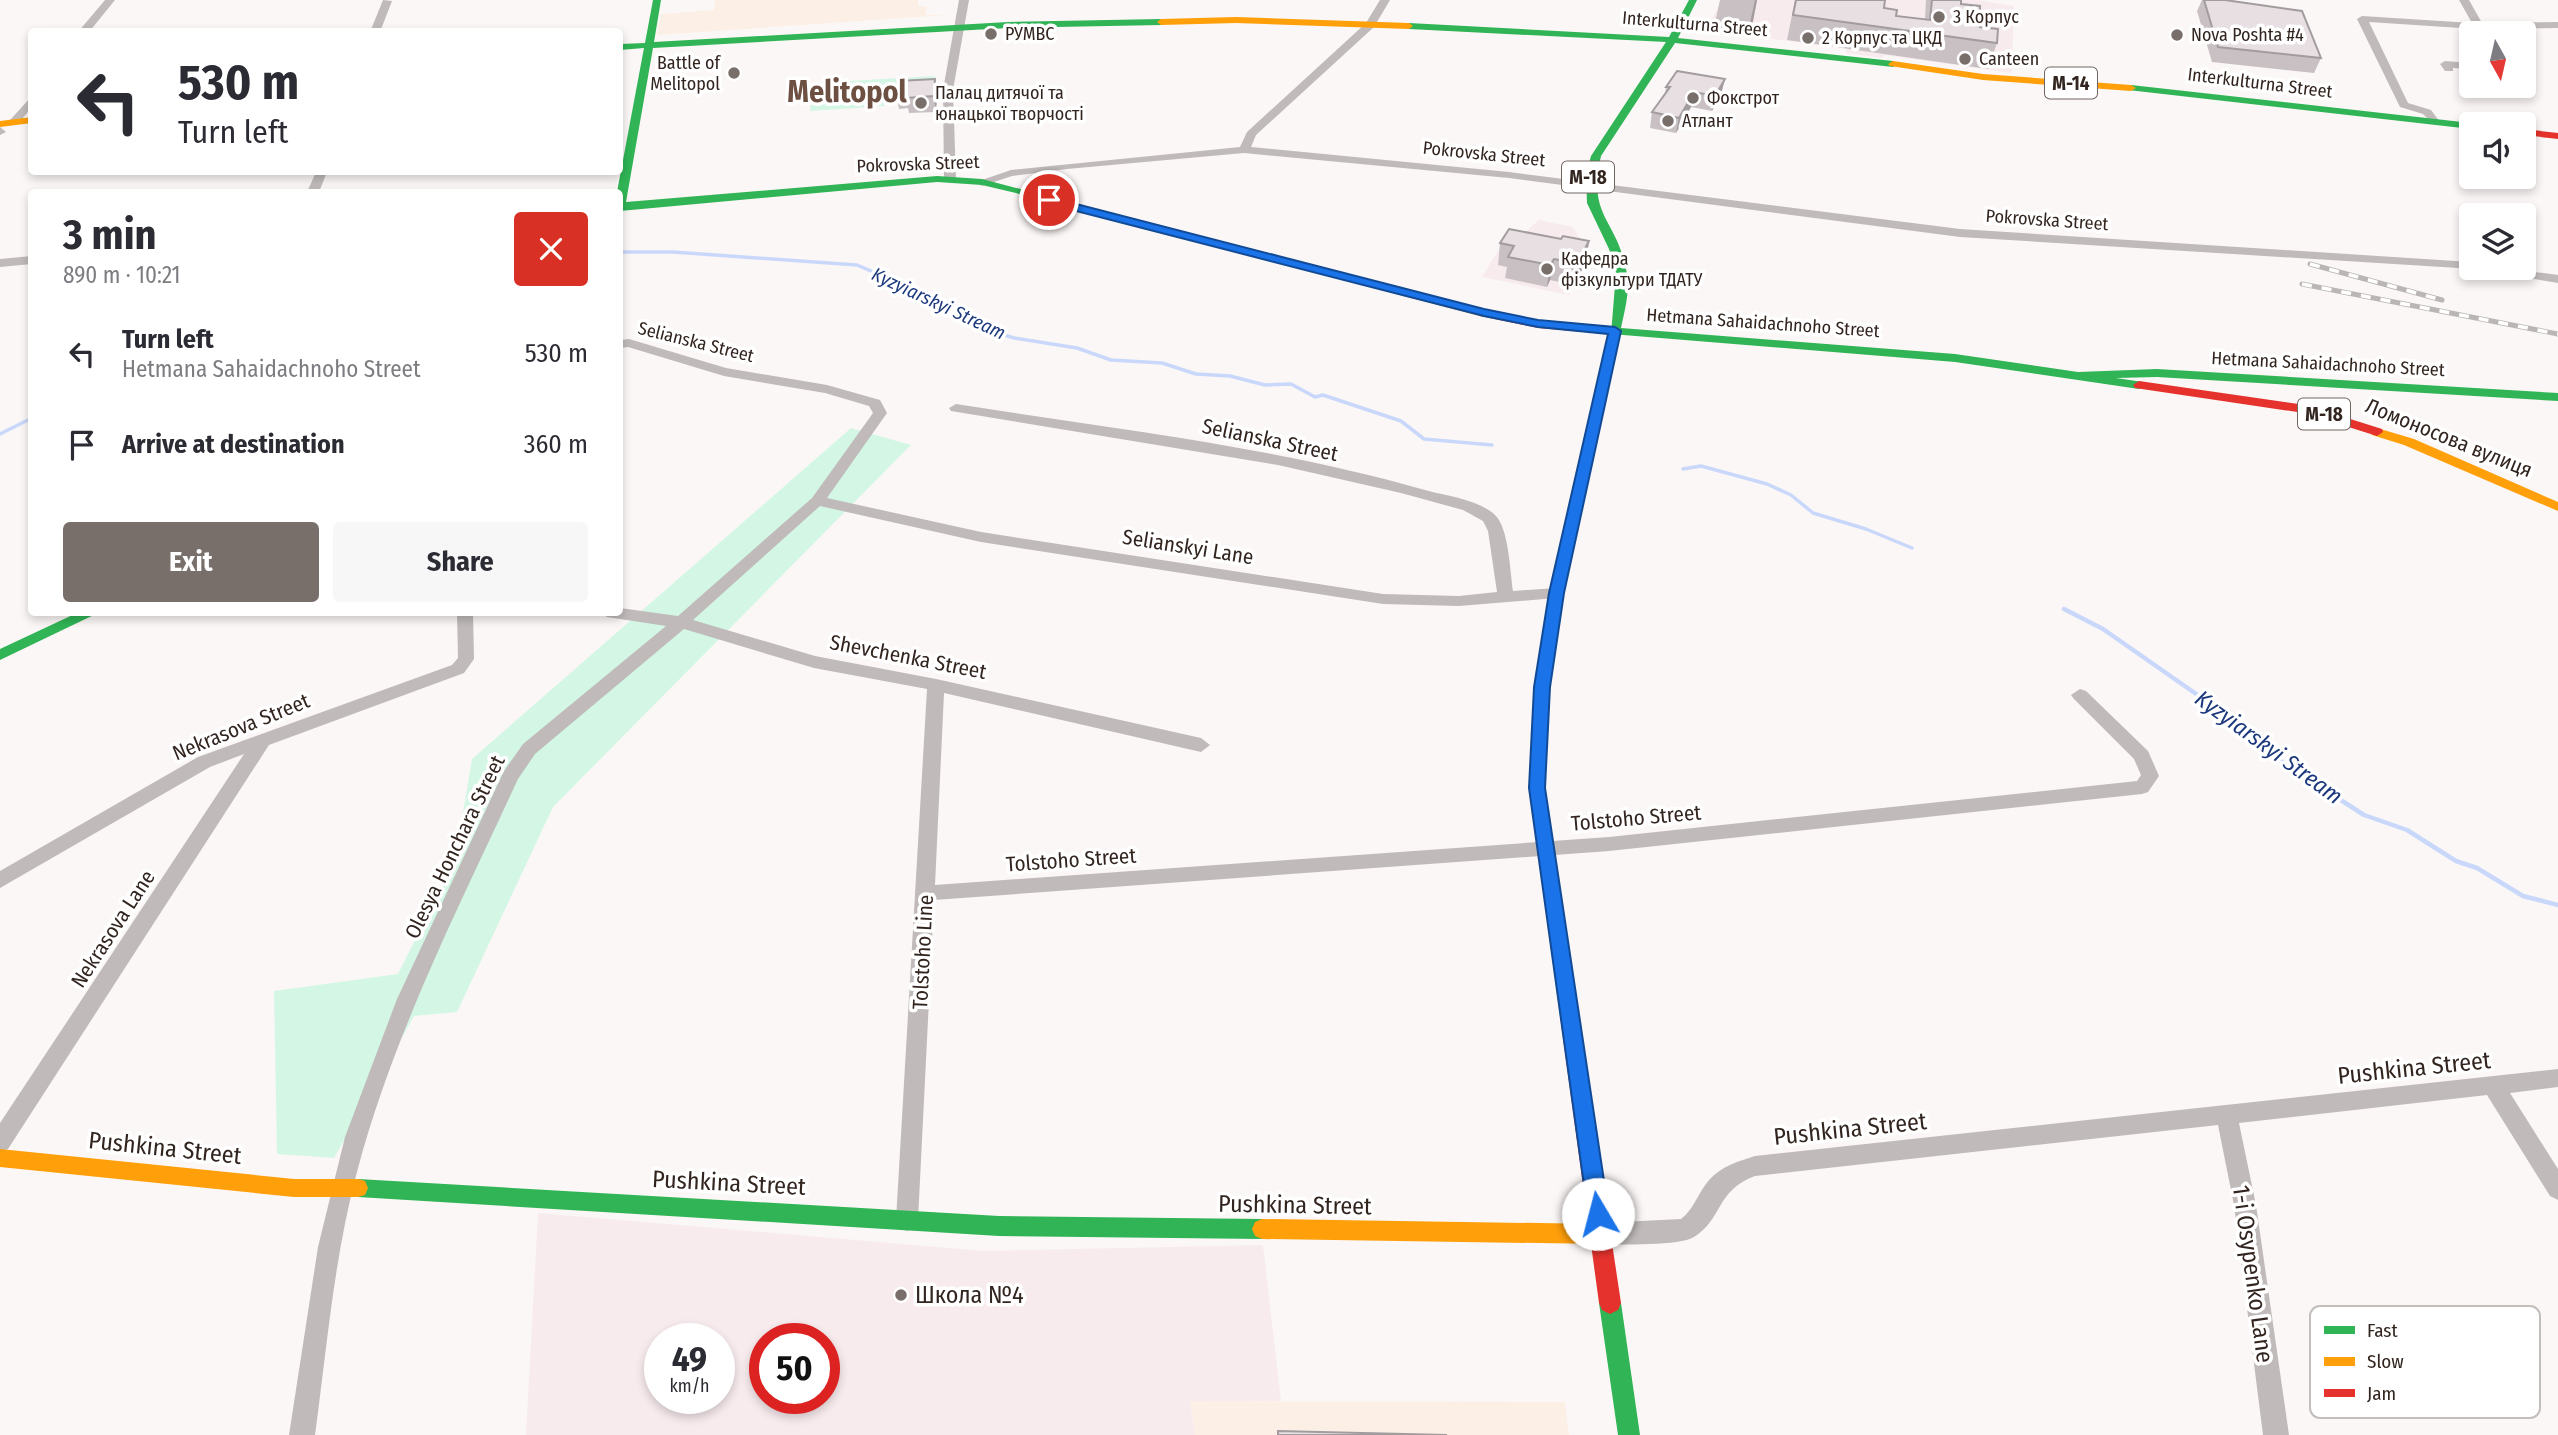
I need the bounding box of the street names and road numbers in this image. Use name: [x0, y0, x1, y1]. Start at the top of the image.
street label: Interkulturna Street: [1621, 7, 1769, 41]
street label: Interkulturna Street: [2186, 63, 2334, 103]
road number: М-14: [2045, 68, 2097, 99]
street label: Pokrovska Street: [1422, 137, 1546, 171]
street label: Pokrovska Street: [856, 151, 980, 177]
road number: М-18: [1562, 162, 1614, 192]
street label: Pokrovska Street: [1985, 205, 2109, 235]
street label: Hetmana Sahaidachnoho Street: [1646, 304, 1880, 342]
street label: Selianska Street: [636, 317, 756, 367]
street label: Hetmana Sahaidachnoho Street: [2211, 347, 2445, 381]
street label: Ломоносова вулиця: [2362, 393, 2536, 483]
road number: М-18: [2298, 398, 2350, 430]
street label: Selianska Street: [1200, 413, 1340, 467]
street label: Selianskyi Lane: [1121, 524, 1255, 570]
street label: Shevchenka Street: [828, 629, 989, 685]
street label: Nekrasova Street: [169, 688, 313, 766]
street label: Olesya Honchara Street: [399, 751, 511, 943]
street label: Tolstoho Street: [1570, 799, 1702, 837]
street label: Tolstoho Street: [1005, 842, 1137, 878]
street label: Nekrasova Lane: [65, 865, 161, 993]
street label: Tolstoho Line: [907, 894, 939, 1010]
street label: Pushkina Street: [2336, 1046, 2492, 1090]
street label: Pushkina Street: [1772, 1107, 1928, 1151]
street label: Pushkina Street: [87, 1126, 243, 1170]
street label: Pushkina Street: [652, 1165, 807, 1201]
street label: 1-i Osypenko Lane: [2227, 1184, 2279, 1364]
street label: Pushkina Street: [1218, 1190, 1372, 1220]

